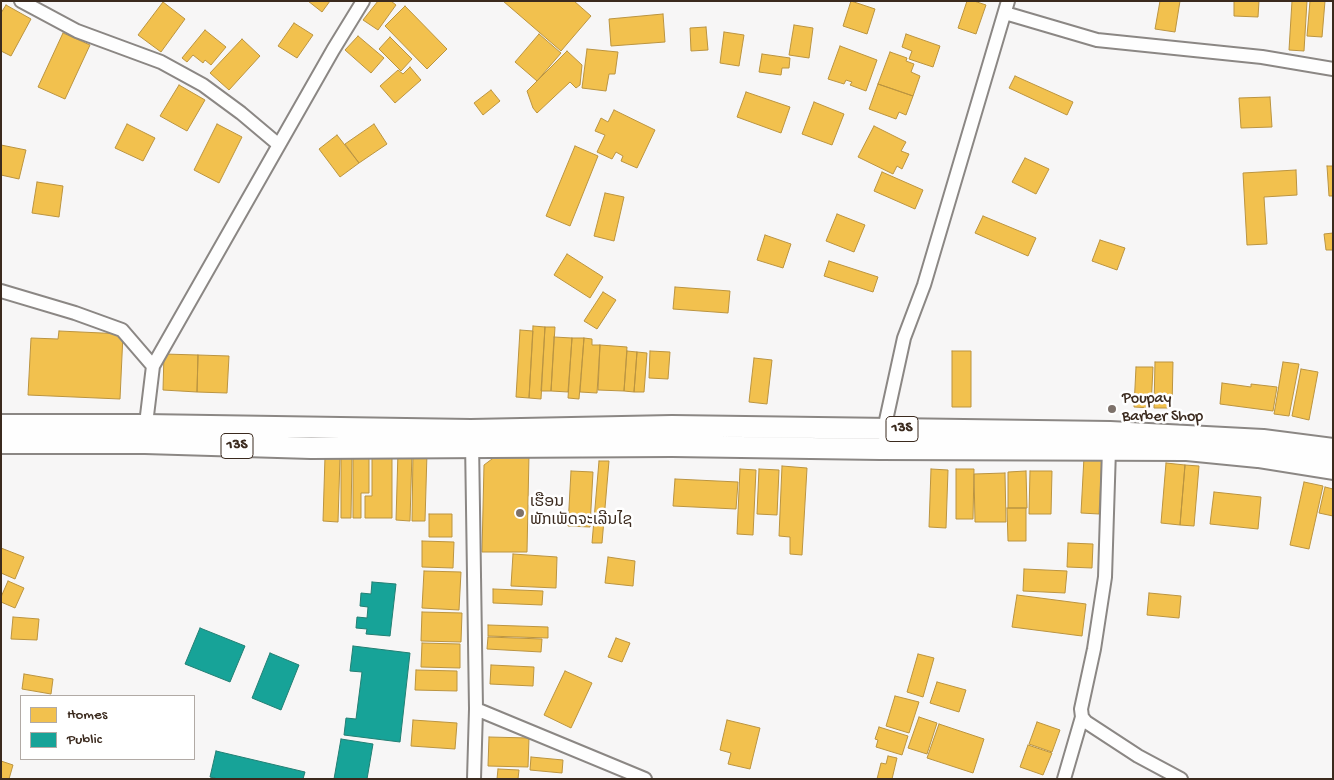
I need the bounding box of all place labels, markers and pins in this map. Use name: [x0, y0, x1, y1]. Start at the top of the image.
place label: Poupay Barber Shop: [1122, 390, 1203, 428]
marker: Poupay Barber Shop: [1106, 403, 1118, 415]
place label: ເຮືອນ ພັກເພັດຈະເລີນໄຊ: [530, 494, 632, 532]
marker: ເຮືອນ ພັກເພັດຈະເລີນໄຊ: [514, 507, 526, 519]

